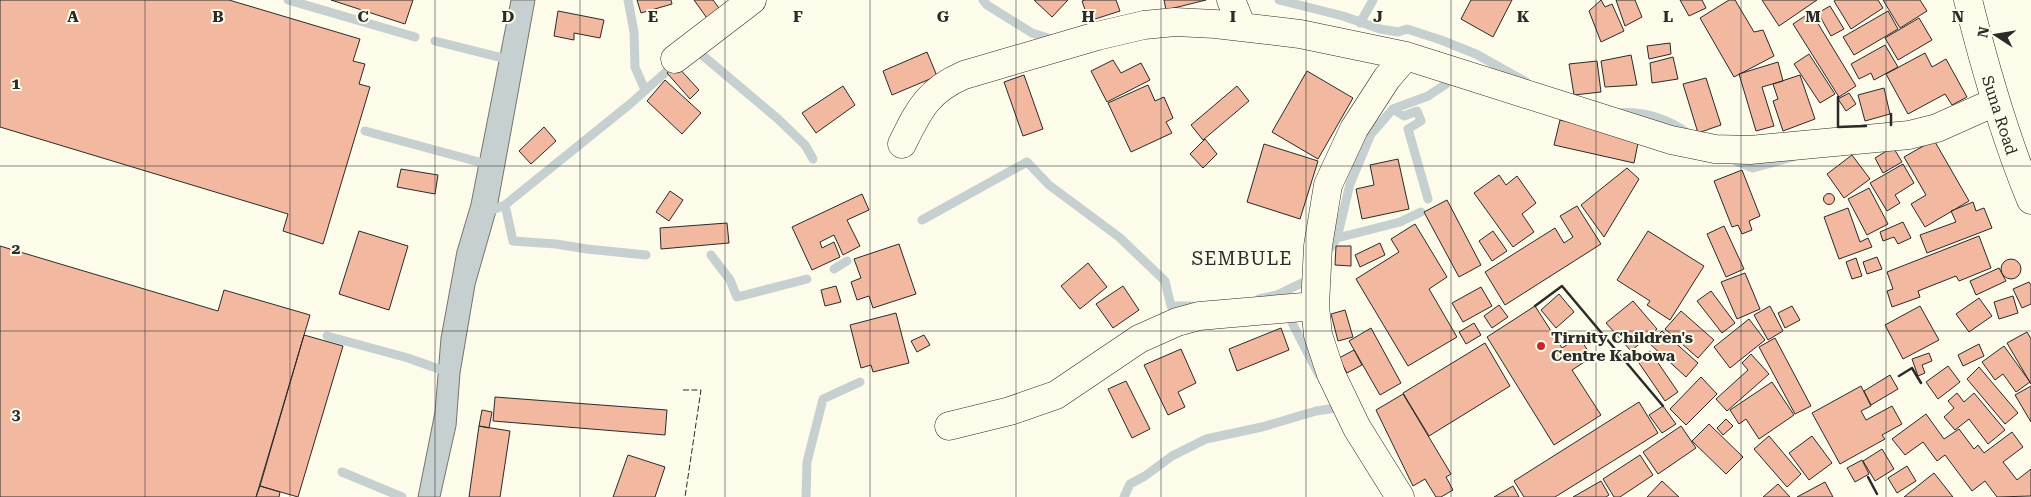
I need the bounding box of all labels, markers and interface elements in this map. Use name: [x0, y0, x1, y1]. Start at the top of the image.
text: A: [67, 7, 79, 26]
text: B: [212, 7, 224, 26]
text: C: [357, 7, 369, 26]
text: D: [502, 7, 515, 26]
text: E: [648, 7, 658, 26]
text: F: [793, 7, 803, 26]
text: G: [937, 7, 950, 26]
text: H: [1081, 7, 1095, 26]
text: I: [1230, 7, 1236, 26]
text: J: [1373, 7, 1383, 26]
text: K: [1517, 7, 1530, 26]
text: L: [1663, 7, 1673, 26]
text: M: [1805, 7, 1821, 26]
text: N: [1952, 7, 1964, 26]
north arrow: [1971, 10, 2021, 60]
text: N: [1974, 25, 1992, 39]
street label: Suna Road: [1978, 73, 2021, 157]
text: 1: [12, 74, 21, 93]
text: 2: [12, 239, 21, 258]
district label: SEMBULE: [1192, 247, 1292, 270]
place label: Tirnity Children's Centre Kabowa: [1551, 328, 1693, 365]
marker: Tirnity Children's Centre Kabowa: [1535, 340, 1547, 352]
text: 3: [12, 405, 21, 424]

